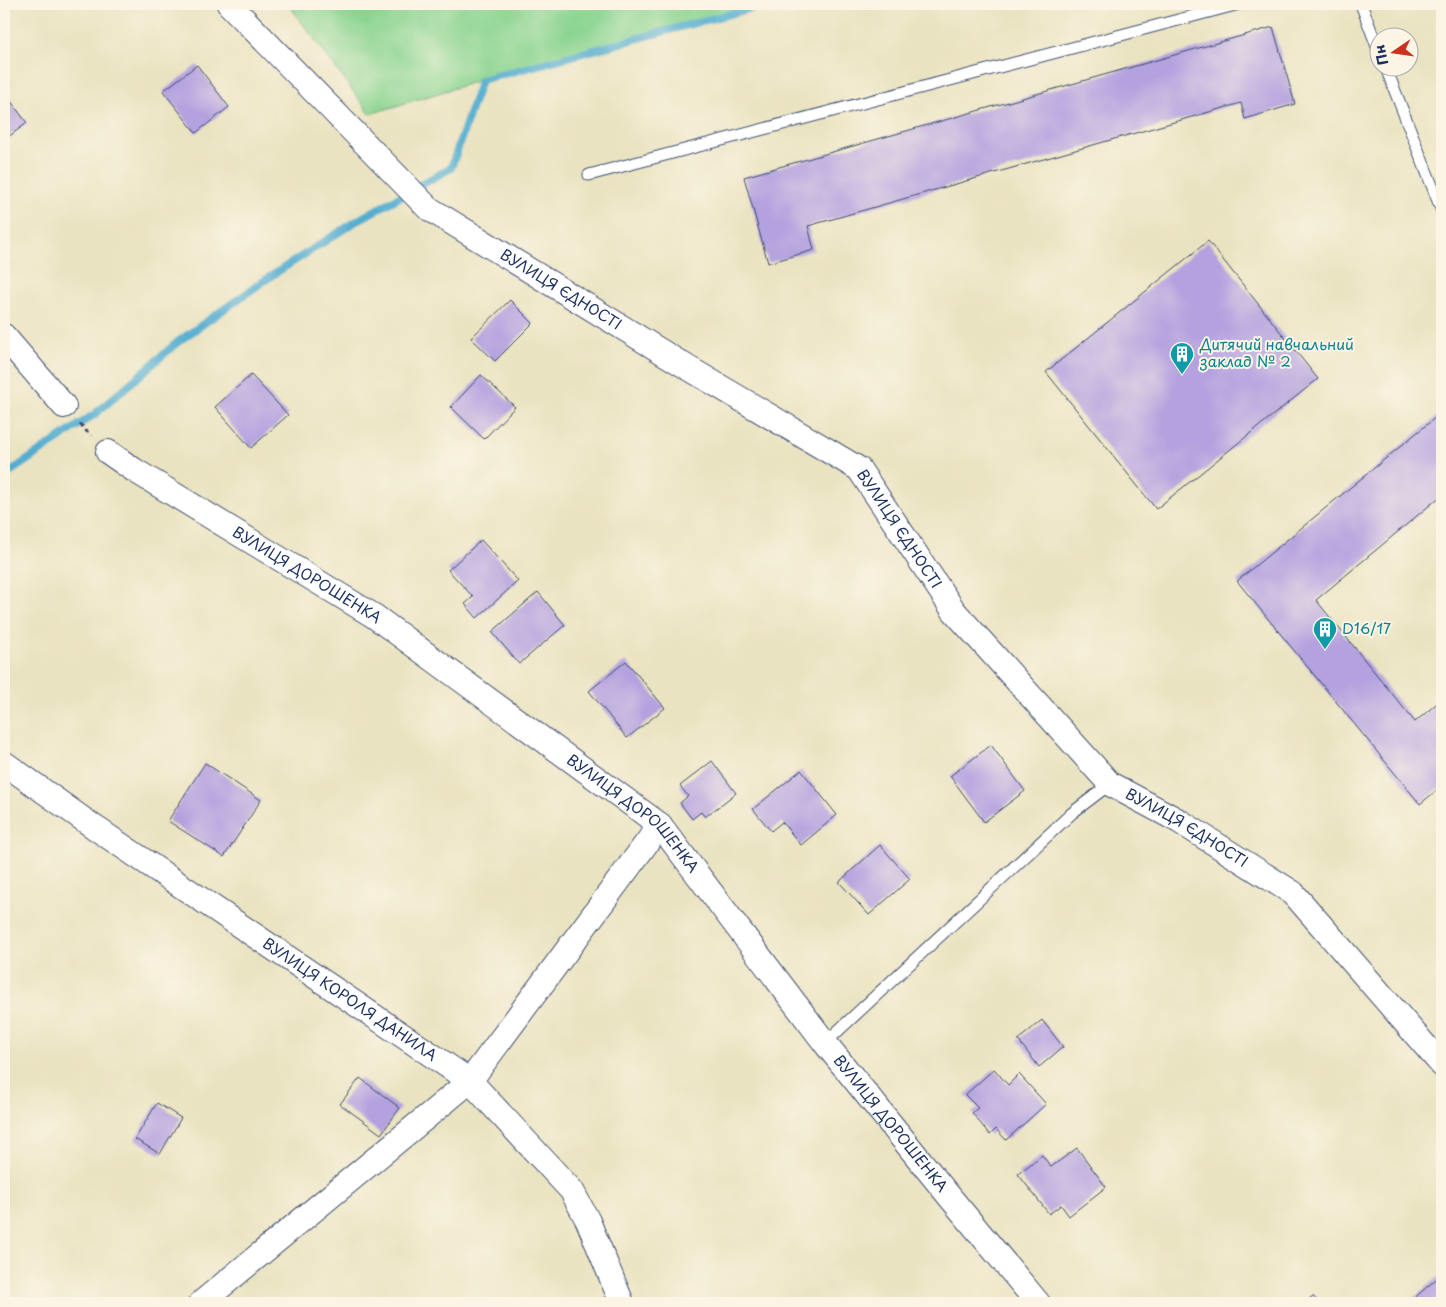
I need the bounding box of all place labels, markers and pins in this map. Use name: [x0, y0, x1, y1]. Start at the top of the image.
place label: Дитячий навчальний заклад № 2: [1199, 332, 1354, 372]
building icon: Дитячий навчальний заклад № 2: [1169, 341, 1195, 375]
building icon: D16/17: [1312, 616, 1338, 650]
place label: D16/17: [1342, 616, 1391, 639]

